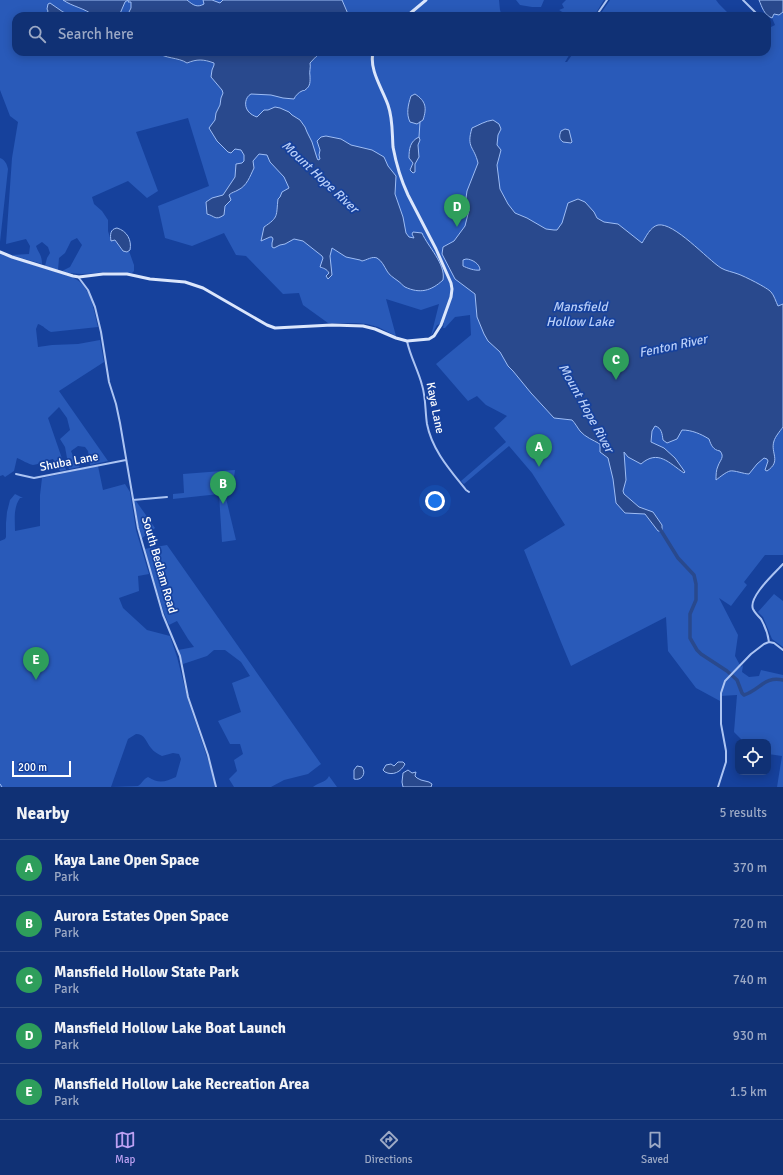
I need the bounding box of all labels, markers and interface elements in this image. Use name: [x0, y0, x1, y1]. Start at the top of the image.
search box: [12, 12, 771, 56]
icon: search: [26, 23, 48, 45]
text: Search here: [58, 25, 134, 43]
water label: Mount Hope River: [278, 137, 363, 218]
pin: D: [444, 194, 470, 227]
water label: Mansfield Hollow Lake: [546, 299, 615, 330]
water label: Fenton River: [637, 331, 711, 361]
pin: C: [603, 347, 629, 380]
water label: Mount Hope River: [555, 361, 618, 457]
street label: Kaya Lane: [423, 381, 447, 435]
pin: A: [526, 434, 552, 467]
street label: Shuba Lane: [38, 449, 100, 475]
pin: B: [210, 471, 236, 504]
your location: [425, 491, 445, 511]
street label: South Bedlam Road: [138, 515, 180, 615]
pin: E: [23, 647, 49, 680]
map controls: [735, 739, 771, 775]
button: locate: [735, 739, 771, 775]
scale bar: [12, 759, 71, 778]
text: 200 m: [18, 761, 47, 774]
text: Nearby: [16, 803, 69, 824]
text: 5 results: [719, 805, 767, 821]
text: Kaya Lane Open Space: [54, 851, 199, 869]
text: A: [25, 860, 33, 876]
text: 370 m: [733, 860, 767, 876]
text: Park: [54, 869, 79, 885]
text: Aurora Estates Open Space: [54, 907, 229, 925]
text: B: [25, 916, 33, 932]
text: 720 m: [733, 916, 767, 932]
text: Park: [54, 925, 79, 941]
text: Mansfield Hollow State Park: [54, 963, 239, 981]
text: C: [25, 972, 33, 988]
text: 740 m: [733, 972, 767, 988]
text: Park: [54, 981, 79, 997]
text: Mansfield Hollow Lake Boat Launch: [54, 1019, 286, 1037]
text: D: [25, 1028, 33, 1044]
text: 930 m: [733, 1028, 767, 1044]
text: Park: [54, 1037, 79, 1053]
text: Mansfield Hollow Lake Recreation Area: [54, 1075, 309, 1093]
text: E: [25, 1084, 33, 1100]
text: 1.5 km: [730, 1084, 767, 1100]
text: Park: [54, 1093, 79, 1109]
tab: Map: [114, 1129, 136, 1166]
tab: Directions: [365, 1129, 413, 1166]
tab: Saved: [641, 1129, 669, 1166]

